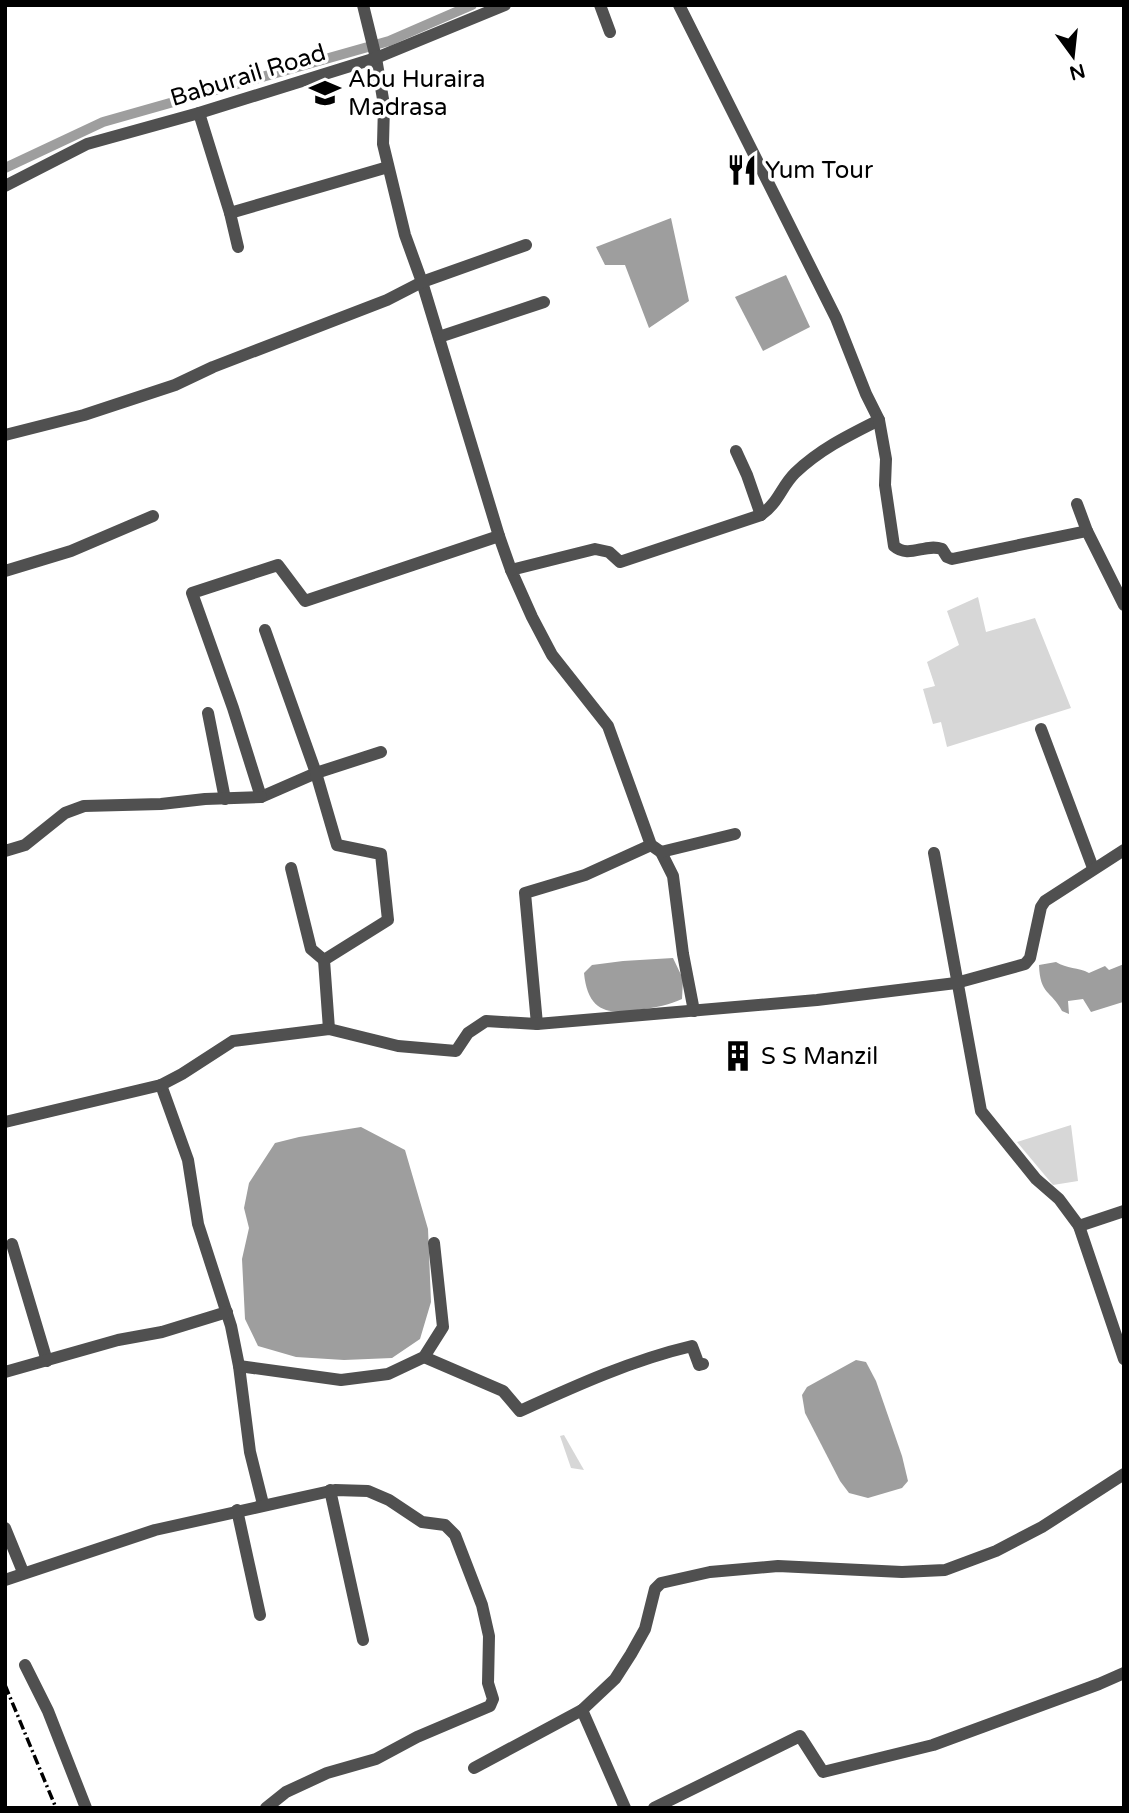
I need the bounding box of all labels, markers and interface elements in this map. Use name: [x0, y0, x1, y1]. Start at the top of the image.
north arrow: [1038, 21, 1108, 91]
street label: Baburail Road: [167, 38, 329, 113]
text: N: [1067, 59, 1087, 84]
place label: Abu Huraira Madrasa: [348, 65, 486, 122]
school or university icon: Abu Huraira Madrasa: [308, 76, 342, 110]
restaurant icon: Yum Tour: [725, 153, 759, 187]
place label: Yum Tour: [765, 156, 874, 185]
building icon: S S Manzil: [721, 1039, 755, 1073]
place label: S S Manzil: [761, 1042, 878, 1071]

